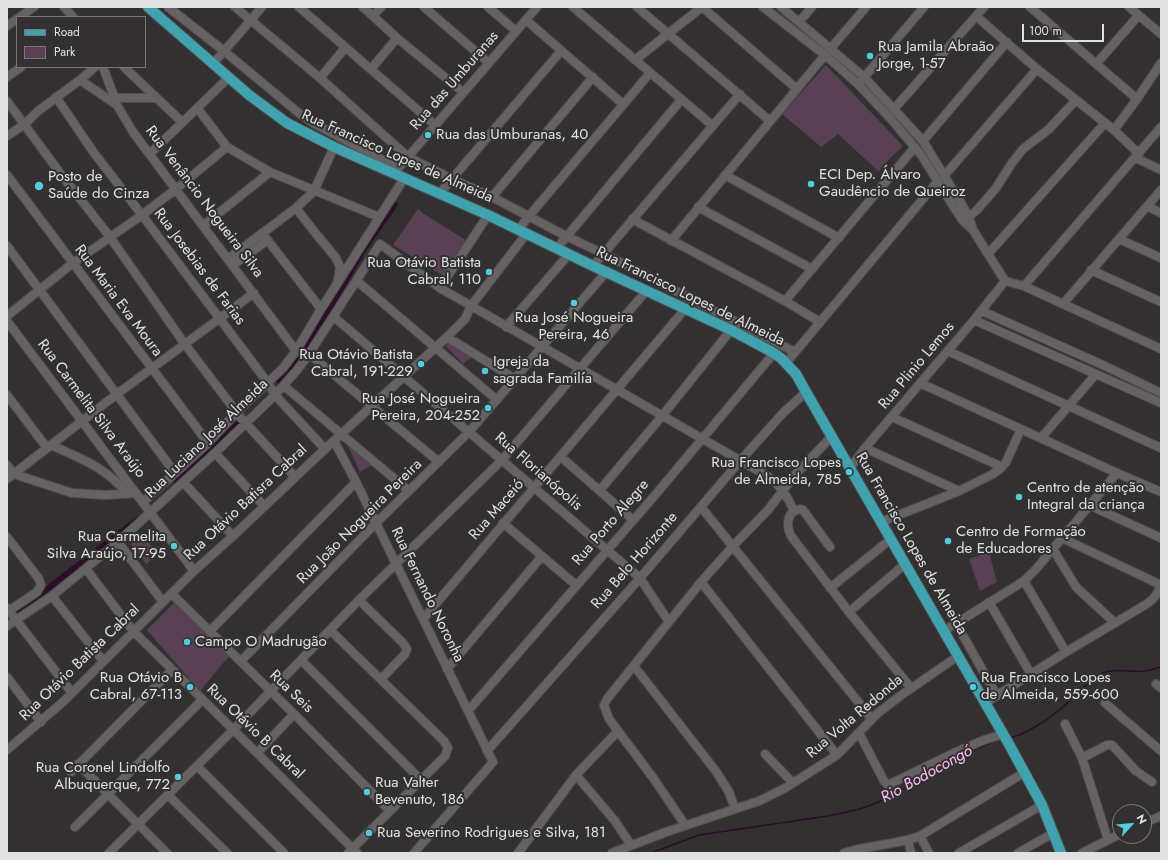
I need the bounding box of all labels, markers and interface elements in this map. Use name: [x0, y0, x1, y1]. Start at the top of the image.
legend: [16, 16, 146, 68]
scale bar: [1024, 16, 1106, 42]
text: 100 m: [1029, 22, 1062, 40]
text: Road: [54, 23, 80, 41]
street label: Rua das Umburanas: [407, 28, 503, 134]
place label: Rua Jamila Abraão Jorge, 1-57: [878, 38, 994, 73]
text: Park: [54, 43, 75, 61]
marker: Rua Jamila Abraão Jorge, 1-57: [865, 51, 875, 61]
street label: Rua Francisco Lopes de Almeida: [299, 107, 495, 207]
street label: Rua Venâncio Nogueira Silva: [141, 123, 267, 281]
place label: Rua das Umburanas, 40: [436, 126, 588, 144]
marker: Rua das Umburanas, 40: [423, 130, 433, 140]
place label: ECI Dep. Álvaro Gaudêncio de Queiroz: [819, 166, 966, 201]
place label: Posto de Saúde do Cinza: [48, 168, 149, 203]
marker: ECI Dep. Álvaro Gaudêncio de Queiroz: [806, 179, 816, 189]
marker: Posto de Saúde do Cinza: [33, 180, 45, 192]
street label: Rua Josebias de Farias: [149, 205, 249, 329]
street label: Rua Maria Eva Moura: [70, 242, 166, 360]
street label: Rua Francisco Lopes de Almeida: [593, 243, 787, 351]
place label: Rua Otávio Batista Cabral, 110: [367, 254, 481, 289]
marker: Rua Otávio Batista Cabral, 110: [484, 267, 494, 277]
marker: Rua José Nogueira Pereira, 46: [569, 298, 579, 308]
place label: Rua José Nogueira Pereira, 46: [515, 309, 633, 344]
street label: Rua Plinio Lemos: [875, 319, 959, 413]
street label: Rua Carmelita Silva Araújo: [33, 336, 149, 482]
place label: Rua Otávio Batista Cabral, 191-229: [299, 346, 413, 381]
place label: Igreja da sagrada Familía: [493, 353, 592, 388]
marker: Rua Otávio Batista Cabral, 191-229: [416, 359, 426, 369]
marker: Igreja da sagrada Familía: [480, 366, 490, 376]
street label: Rua Luciano José Almeida: [142, 376, 272, 502]
place label: Rua José Nogueira Pereira, 204-252: [362, 390, 480, 425]
marker: Rua José Nogueira Pereira, 204-252: [483, 403, 493, 413]
street label: Rua Florianópolis: [491, 429, 585, 515]
street label: Rua Otávio Batisra Cabral: [181, 441, 311, 565]
street label: Rua Francisco Lopes de Almeida: [851, 450, 971, 638]
place label: Rua Francisco Lopes de Almeida, 785: [711, 454, 841, 489]
street label: Rua João Nogueira Pereira: [294, 456, 426, 588]
marker: Rua Francisco Lopes de Almeida, 785: [844, 467, 854, 477]
street label: Rua Maceió: [466, 476, 528, 544]
street label: Rua Porto Alegre: [569, 476, 653, 570]
place label: Centro de atenção Integral da criança: [1027, 479, 1145, 514]
marker: Centro de atenção Integral da criança: [1014, 492, 1024, 502]
street label: Rua Belo Horizonte: [588, 509, 682, 613]
place label: Centro de Formação de Educadores: [956, 523, 1086, 558]
street label: Rua Fernando Noronha: [386, 525, 468, 665]
place label: Rua Carmelita Silva Araújo, 17-95: [47, 528, 166, 563]
marker: Centro de Formação de Educadores: [943, 536, 953, 546]
marker: Rua Carmelita Silva Araújo, 17-95: [169, 541, 179, 551]
street label: Rua Otávio Batista Cabral: [16, 601, 144, 725]
place label: Campo O Madrugão: [195, 633, 327, 651]
marker: Campo O Madrugão: [182, 637, 192, 647]
street label: Rua Seis: [265, 667, 317, 717]
place label: Rua Otávio B Cabral, 67-113: [90, 669, 182, 704]
place label: Rua Francisco Lopes de Almeida, 559-600: [981, 669, 1119, 704]
street label: Rua Volta Redonda: [803, 671, 907, 763]
street label: Rua Otávio B Cabral: [203, 681, 307, 783]
marker: Rua Otávio B Cabral, 67-113: [185, 682, 195, 692]
marker: Rua Francisco Lopes de Almeida, 559-600: [968, 682, 978, 692]
water label: Rio Bodocongó: [878, 742, 976, 808]
place label: Rua Coronel Lindolfo Albuquerque, 772: [36, 759, 170, 794]
marker: Rua Coronel Lindolfo Albuquerque, 772: [173, 772, 183, 782]
place label: Rua Valter Bevenuto, 186: [375, 774, 464, 809]
marker: Rua Valter Bevenuto, 186: [362, 787, 372, 797]
north arrow: [1112, 804, 1152, 844]
text: N: [1133, 811, 1151, 827]
place label: Rua Severino Rodrigues e Silva, 181: [377, 824, 606, 842]
marker: Rua Severino Rodrigues e Silva, 181: [364, 828, 374, 838]

